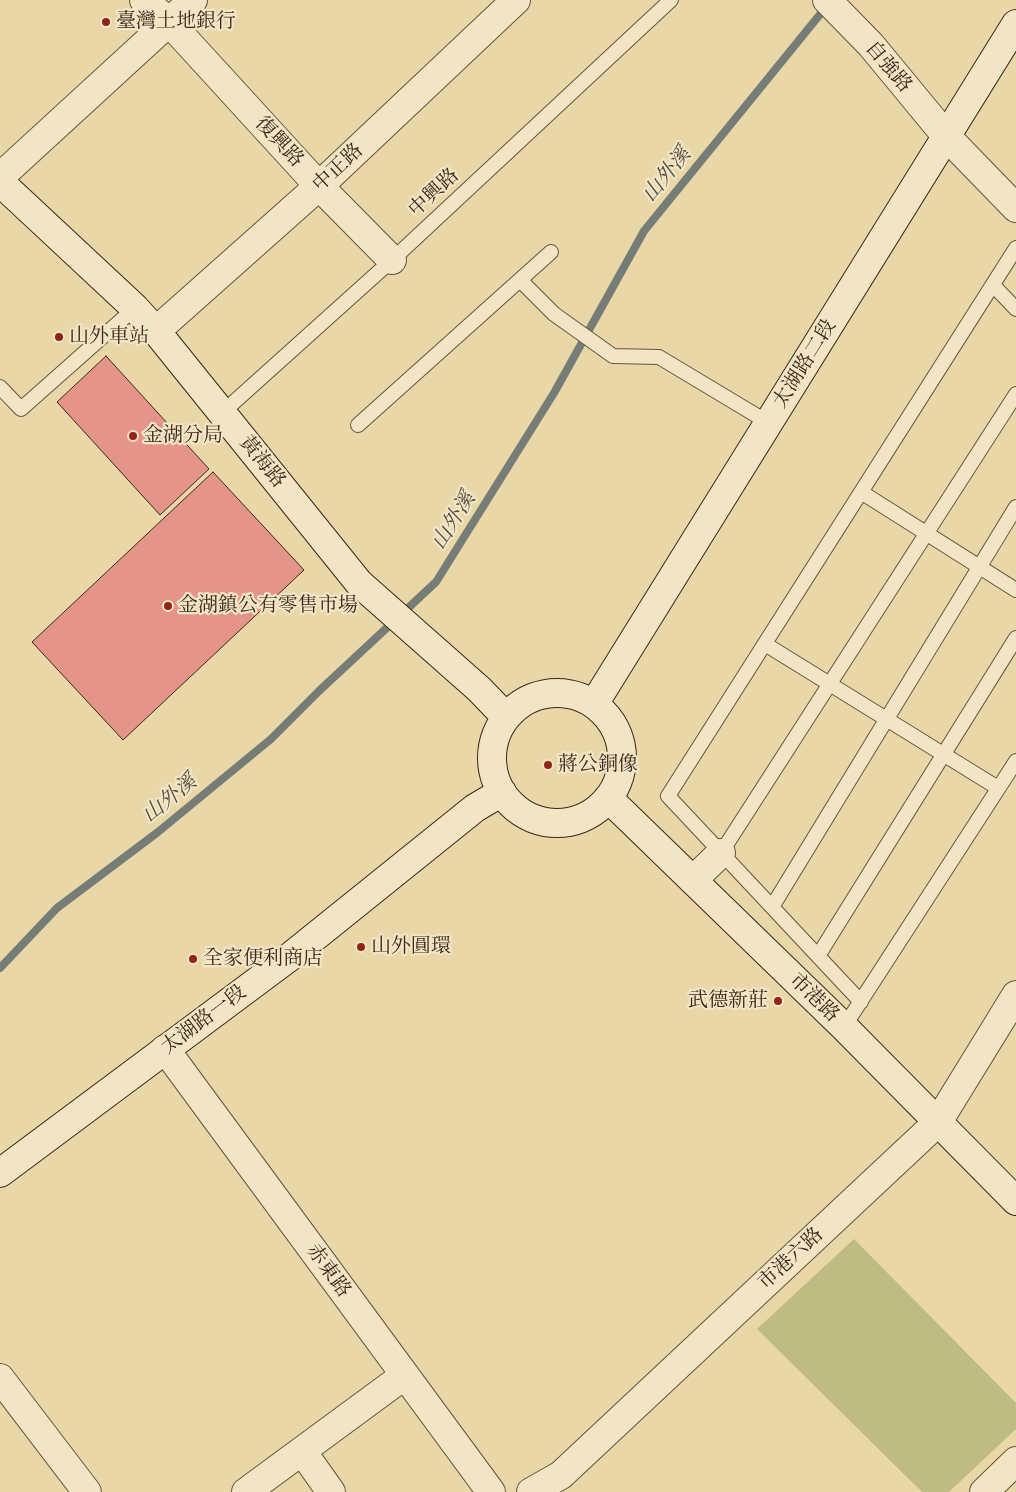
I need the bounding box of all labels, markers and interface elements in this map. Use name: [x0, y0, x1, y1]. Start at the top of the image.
place label: 臺灣土地銀行: [116, 10, 236, 34]
marker: 臺灣土地銀行: [100, 16, 112, 28]
street label: 自強路: [860, 36, 916, 98]
street label: 復興路: [250, 112, 308, 172]
street label: 中正路: [308, 139, 368, 197]
water label: 山外溪: [637, 143, 697, 207]
street label: 中興路: [404, 164, 464, 222]
street label: 太湖路二段: [768, 315, 842, 413]
place label: 山外車站: [69, 325, 149, 349]
marker: 山外車站: [53, 331, 65, 343]
place label: 金湖分局: [143, 424, 223, 448]
marker: 金湖分局: [127, 430, 139, 442]
street label: 黃海路: [234, 431, 290, 493]
water label: 山外溪: [427, 488, 481, 554]
place label: 金湖鎮公有零售市場: [178, 594, 358, 618]
marker: 金湖鎮公有零售市場: [162, 600, 174, 612]
place label: 蔣公銅像: [558, 753, 638, 777]
marker: 蔣公銅像: [542, 759, 554, 771]
water label: 山外溪: [138, 769, 202, 829]
place label: 山外圓環: [371, 935, 451, 959]
marker: 山外圓環: [355, 941, 367, 953]
place label: 全家便利商店: [203, 947, 323, 971]
marker: 全家便利商店: [187, 953, 199, 965]
street label: 市港路: [784, 969, 844, 1027]
street label: 太湖路一段: [157, 980, 251, 1060]
place label: 武德新莊: [688, 989, 768, 1013]
marker: 武德新莊: [772, 995, 784, 1007]
street label: 市港六路: [754, 1223, 828, 1295]
street label: 赤東路: [301, 1240, 355, 1302]

